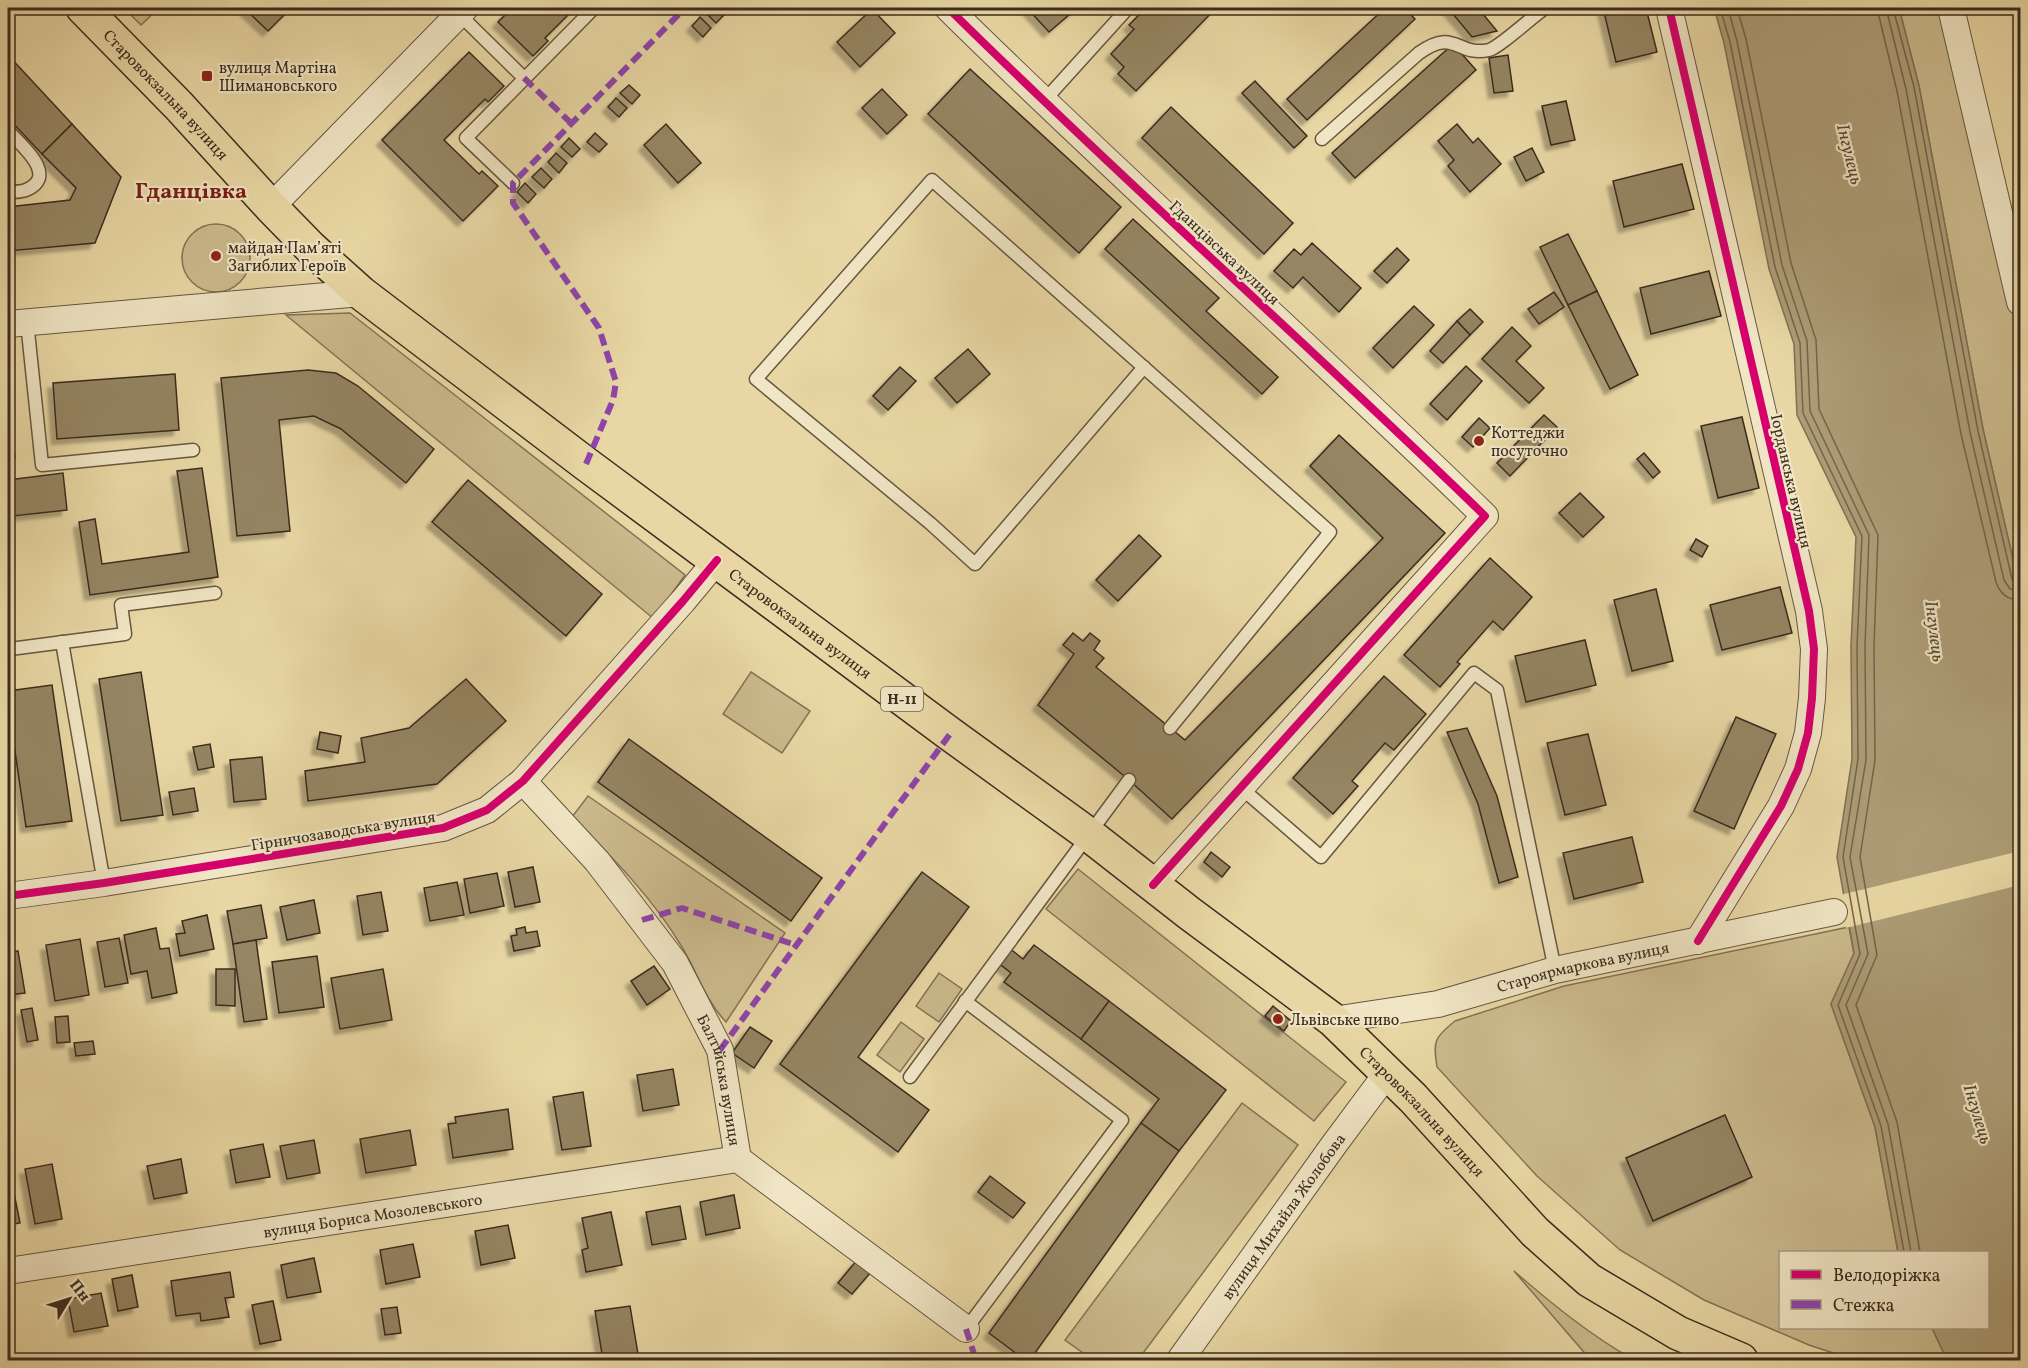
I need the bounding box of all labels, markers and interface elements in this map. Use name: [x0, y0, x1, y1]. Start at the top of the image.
street label: Старовокзальна вулиця: [97, 26, 232, 166]
place label: вулиця Мартіна Шимановського: [219, 58, 337, 98]
marker: вулиця Мартіна Шимановського: [200, 69, 214, 83]
water label: Інгулець: [1829, 121, 1868, 188]
district label: Гданцівка: [135, 177, 247, 208]
street label: Гданцівська вулиця: [1163, 196, 1284, 311]
place label: майдан Пам’яті Загиблих Героїв: [228, 238, 346, 278]
marker: майдан Пам’яті Загиблих Героїв: [209, 249, 223, 263]
street label: Іорданська вулиця: [1764, 412, 1816, 551]
place label: Коттеджи посуточно: [1491, 423, 1568, 463]
marker: Коттеджи посуточно: [1472, 434, 1486, 448]
street label: Старовокзальна вулиця: [723, 564, 875, 685]
water label: Інгулець: [1917, 599, 1950, 664]
road number: Н-11: [881, 687, 923, 711]
street label: Гірничозаводська вулиця: [249, 807, 437, 857]
street label: Староярмаркова вулиця: [1495, 938, 1671, 999]
place label: Львівське пиво: [1290, 1010, 1399, 1032]
street label: Балтійська вулиця: [690, 1011, 745, 1148]
marker: Львівське пиво: [1271, 1012, 1285, 1026]
street label: Старовокзальна вулиця: [1353, 1042, 1489, 1183]
water label: Інгулець: [1956, 1081, 1998, 1148]
street label: вулиця Михайла Жолобова: [1217, 1129, 1352, 1305]
street label: вулиця Бориса Мозолевського: [262, 1189, 484, 1245]
legend: [1779, 1251, 1989, 1329]
text: Велодоріжка: [1833, 1264, 1941, 1289]
north arrow: [39, 1269, 99, 1329]
text: Пн: [64, 1275, 95, 1307]
text: Стежка: [1833, 1294, 1895, 1319]

